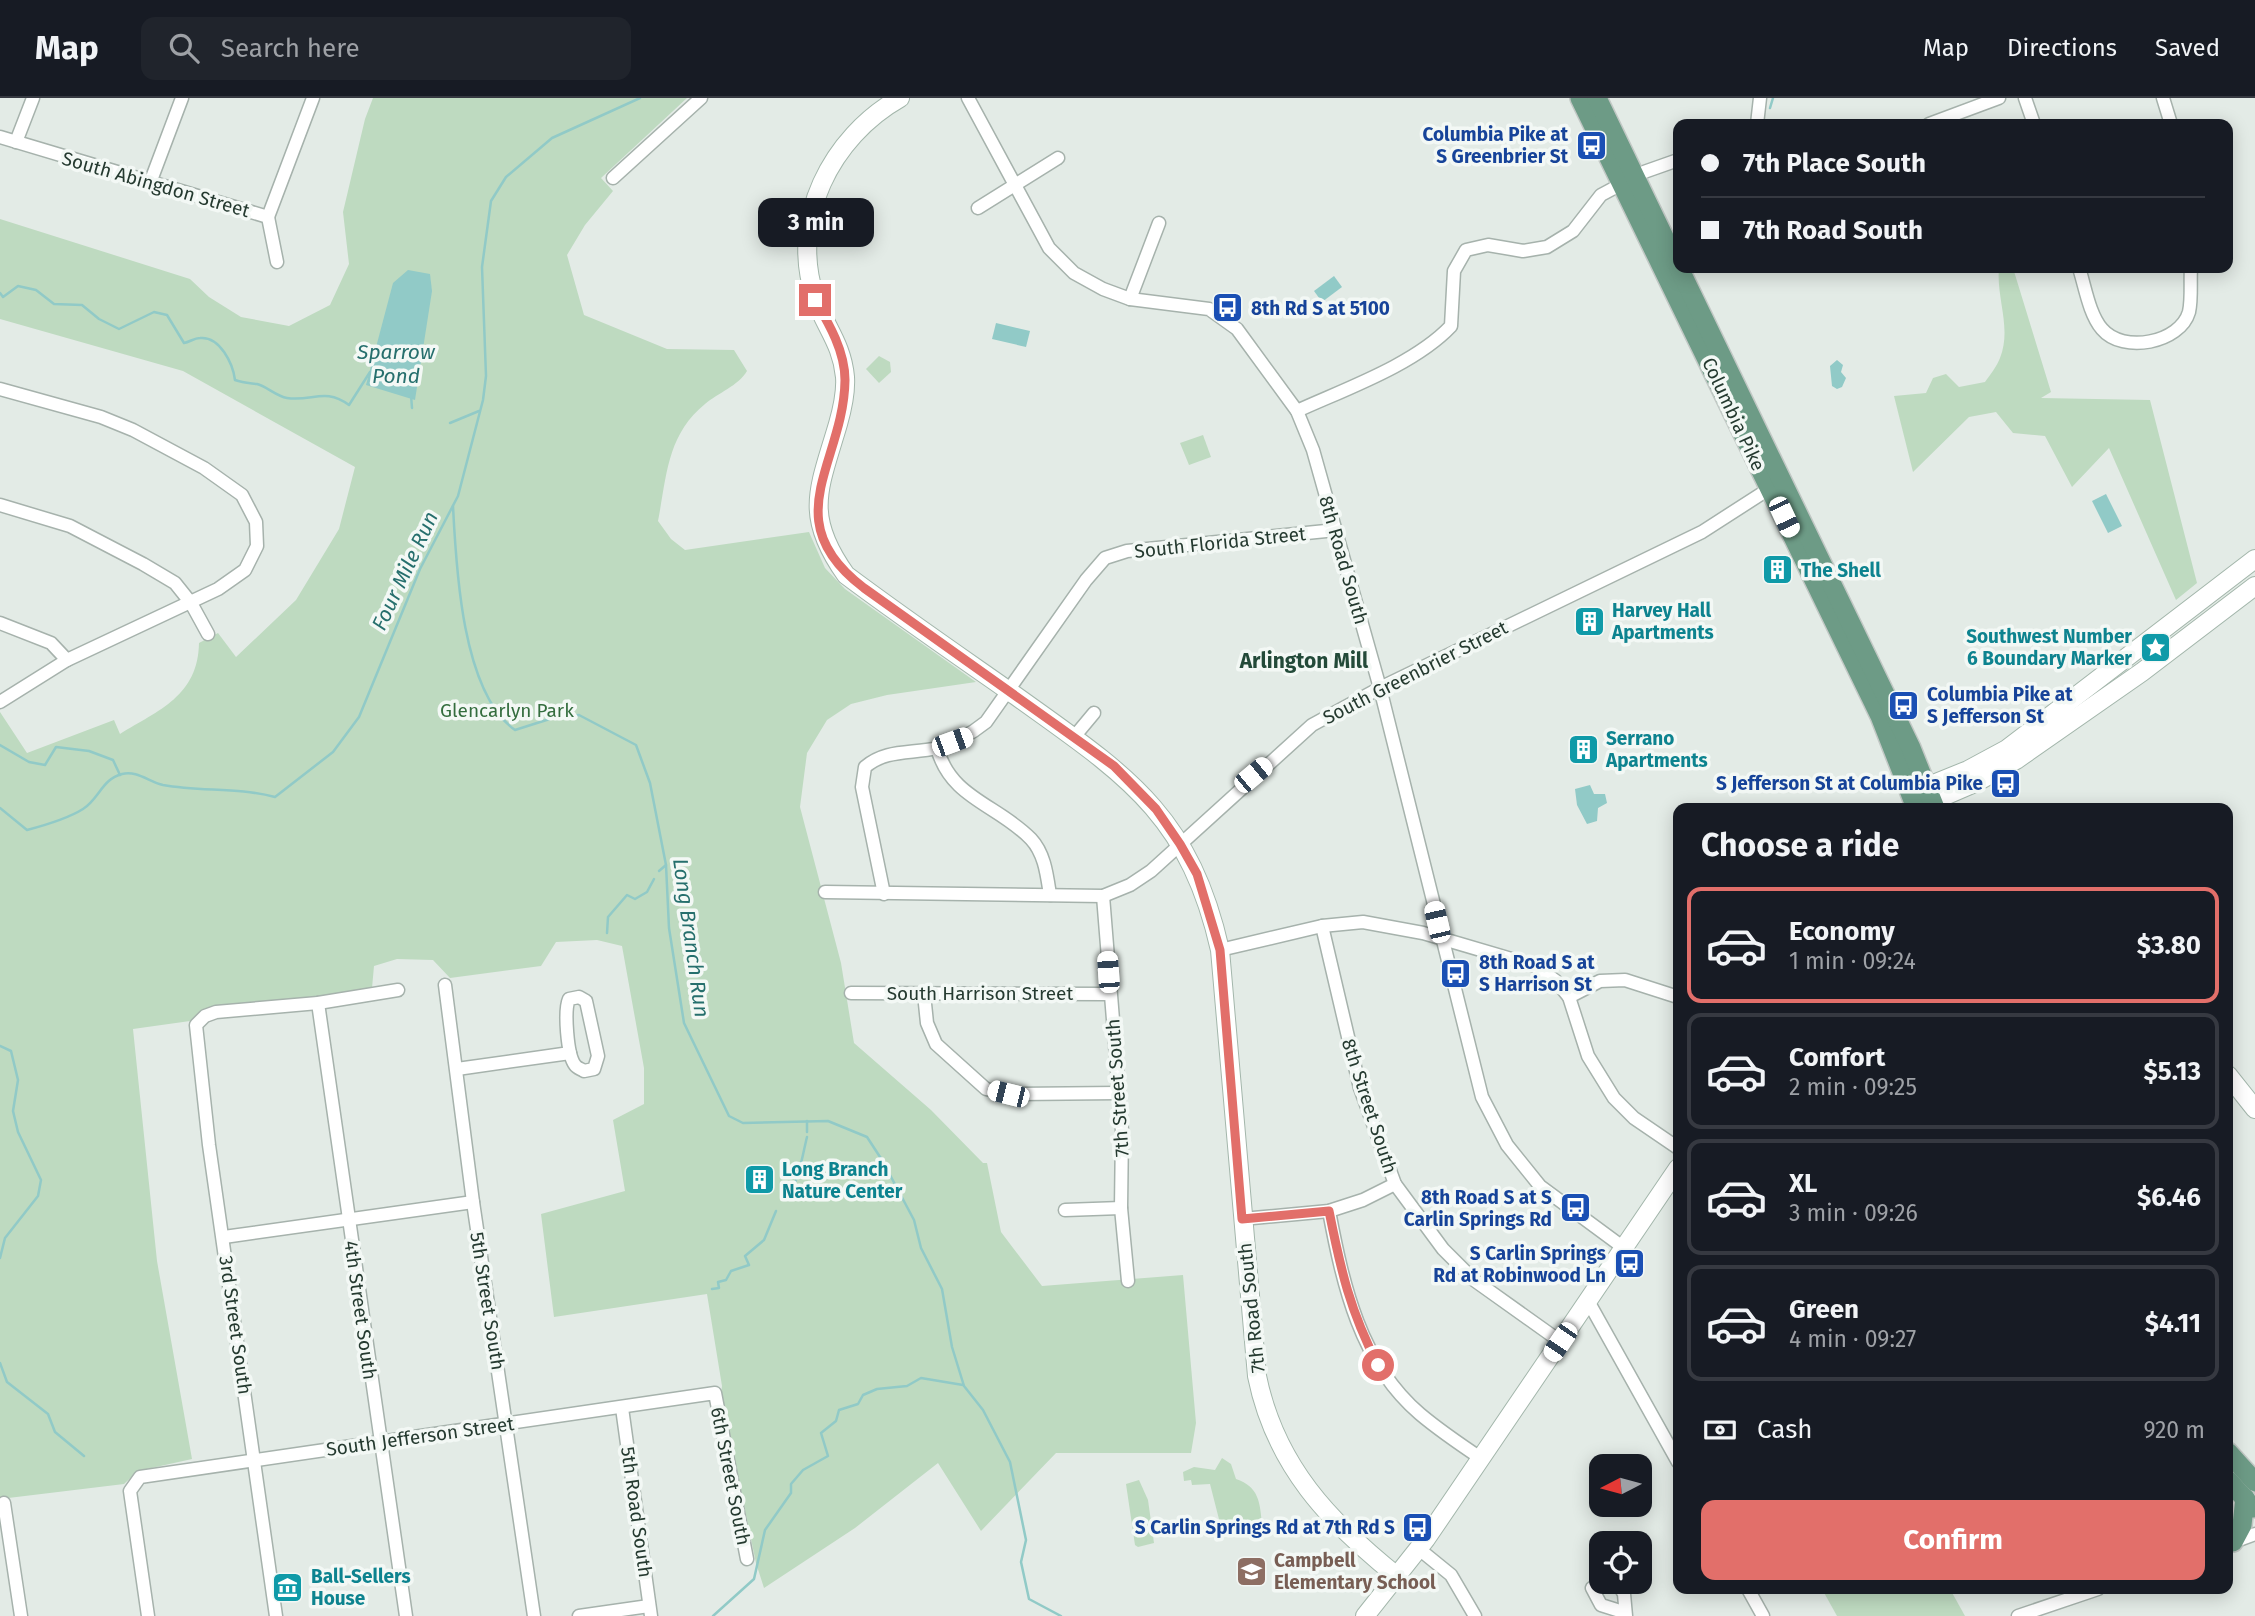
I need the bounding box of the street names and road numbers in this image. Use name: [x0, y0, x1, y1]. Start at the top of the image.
street label: South Abingdon Street: [59, 147, 252, 222]
street label: Columbia Pike: [1697, 354, 1770, 475]
street label: 8th Road South: [1314, 493, 1373, 627]
street label: South Florida Street: [1133, 522, 1307, 563]
street label: South Greenbrier Street: [1319, 616, 1512, 729]
street label: South Harrison Street: [887, 982, 1073, 1005]
street label: 7th Street South: [1101, 1018, 1134, 1158]
street label: 8th Street South: [1337, 1036, 1402, 1177]
street label: 5th Street South: [465, 1230, 510, 1372]
street label: 4th Street South: [339, 1239, 382, 1381]
street label: 7th Road South: [1233, 1242, 1270, 1374]
street label: 3rd Street South: [214, 1254, 257, 1396]
street label: 6th Street South: [706, 1405, 755, 1547]
street label: South Jefferson Street: [325, 1412, 516, 1461]
street label: 5th Road South: [616, 1445, 657, 1579]

